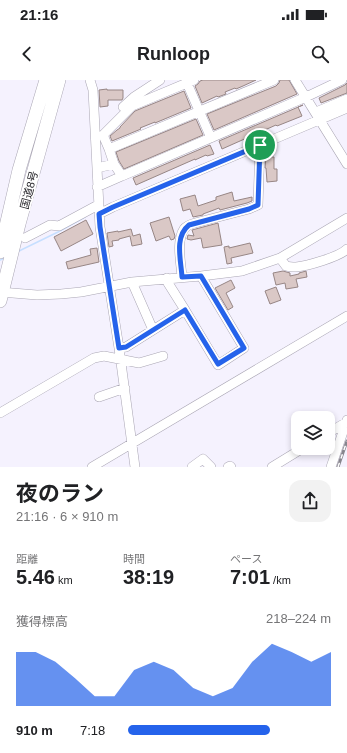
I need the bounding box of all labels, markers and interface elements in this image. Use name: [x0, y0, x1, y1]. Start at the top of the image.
text: 21:16: [20, 6, 58, 23]
icon: back: [16, 43, 38, 65]
icon: search: [309, 43, 331, 65]
text: Runloop: [137, 44, 210, 64]
pin: [243, 128, 277, 162]
icon: arrive: [249, 134, 271, 156]
street label: 国道8号: [18, 170, 40, 210]
map controls: [291, 411, 335, 455]
button: layers: [291, 411, 335, 455]
button: share: [289, 480, 331, 522]
text: 夜のラン: [16, 481, 104, 506]
text: 21:16 · 6 × 910 m: [16, 509, 118, 524]
text: 距離: [16, 553, 38, 565]
text: 時間: [123, 553, 145, 565]
text: ペース: [230, 553, 262, 565]
text: 5.46: [16, 566, 55, 588]
text: 38:19: [123, 566, 174, 588]
text: 7:01: [230, 566, 270, 588]
text: km: [55, 574, 73, 586]
text: /km: [270, 574, 291, 586]
text: 218–224 m: [266, 611, 331, 626]
text: 獲得標高: [16, 614, 68, 629]
text: 910 m: [16, 723, 53, 738]
text: 7:18: [80, 723, 105, 738]

